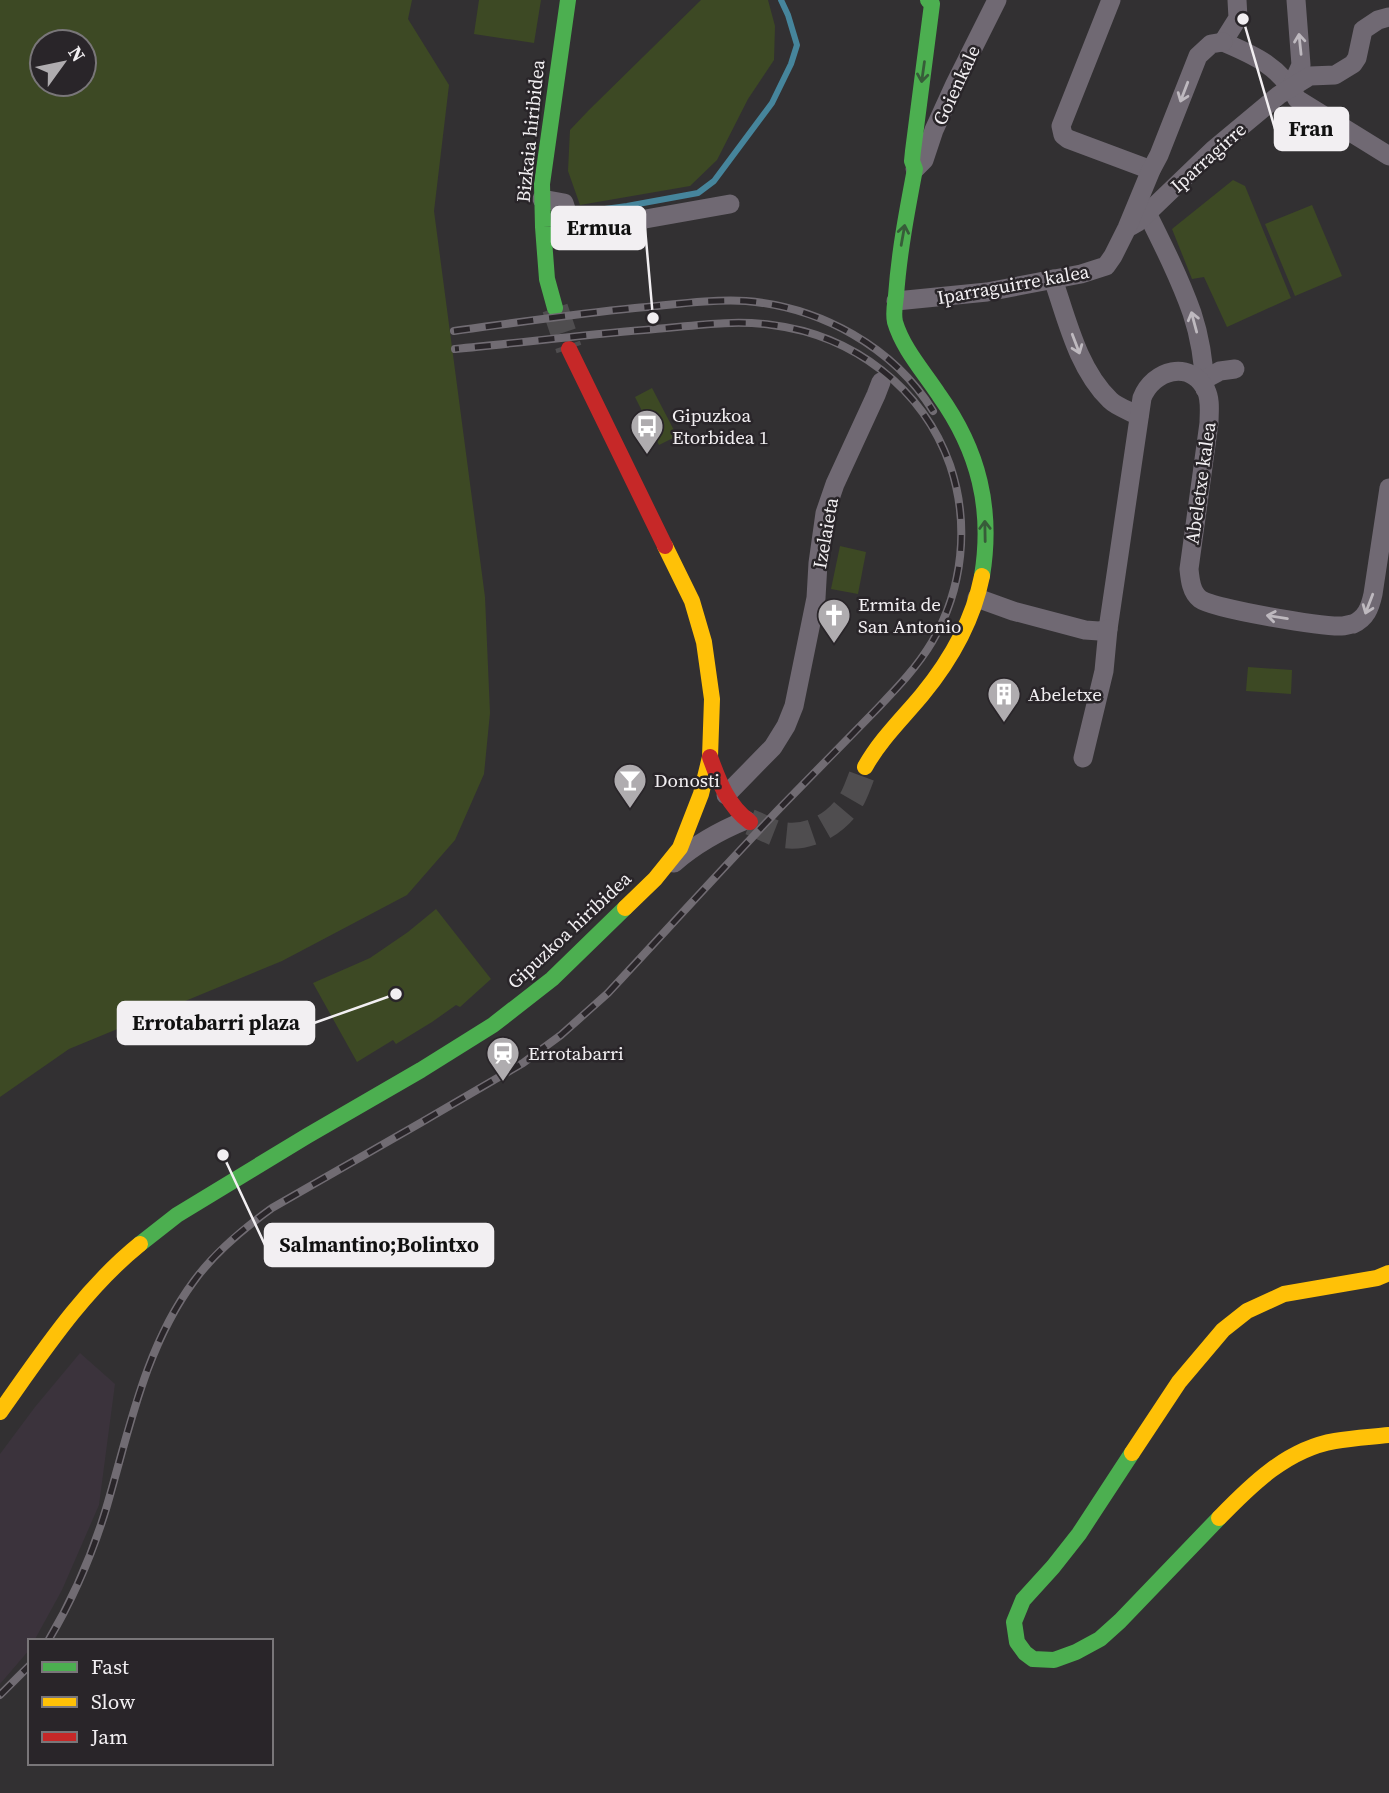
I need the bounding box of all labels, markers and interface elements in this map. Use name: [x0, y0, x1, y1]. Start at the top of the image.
north arrow: [28, 28, 98, 98]
one-way arrow: [1293, 34, 1306, 56]
text: N: [63, 41, 92, 67]
street label: Goienkale: [926, 41, 986, 129]
street label: Bizkaia hiribidea: [510, 58, 550, 204]
one-way arrow: [916, 60, 929, 83]
one-way arrow: [1176, 80, 1189, 102]
callout: Fran: [1275, 108, 1348, 150]
text: Fran: [1289, 114, 1333, 143]
street label: Iparragirre: [1165, 116, 1251, 198]
callout: Ermua: [552, 207, 645, 249]
text: Ermua: [566, 213, 632, 242]
one-way arrow: [897, 224, 910, 247]
street label: Iparraguirre kalea: [935, 258, 1091, 310]
one-way arrow: [1187, 311, 1200, 334]
one-way arrow: [1071, 332, 1083, 354]
place label: Gipuzkoa Etorbidea 1: [672, 402, 768, 450]
bus stop icon: Gipuzkoa Etorbidea 1: [628, 407, 666, 456]
street label: Abeletxe kalea: [1179, 420, 1221, 546]
street label: Izelaieta: [806, 495, 844, 570]
one-way arrow: [979, 519, 992, 542]
place label: Ermita de San Antonio: [858, 591, 962, 639]
one-way arrow: [1362, 592, 1375, 614]
church icon: Ermita de San Antonio: [815, 596, 853, 645]
one-way arrow: [1266, 610, 1288, 623]
building icon: Abeletxe: [985, 675, 1023, 724]
place label: Abeletxe: [1028, 681, 1102, 707]
bar icon: Donosti: [611, 761, 649, 810]
place label: Donosti: [654, 767, 720, 793]
street label: Gipuzkoa hiribidea: [501, 865, 637, 994]
callout: Errotabarri plaza: [118, 1002, 314, 1044]
text: Errotabarri plaza: [132, 1008, 301, 1037]
station icon: Errotabarri: [484, 1034, 522, 1083]
place label: Errotabarri: [528, 1040, 624, 1066]
callout: Salmantino;Bolintxo: [265, 1224, 493, 1266]
text: Salmantino;Bolintxo: [279, 1230, 479, 1259]
legend: [28, 1639, 273, 1765]
text: Fast: [91, 1652, 129, 1681]
text: Slow: [91, 1687, 135, 1716]
text: Jam: [90, 1722, 128, 1751]

